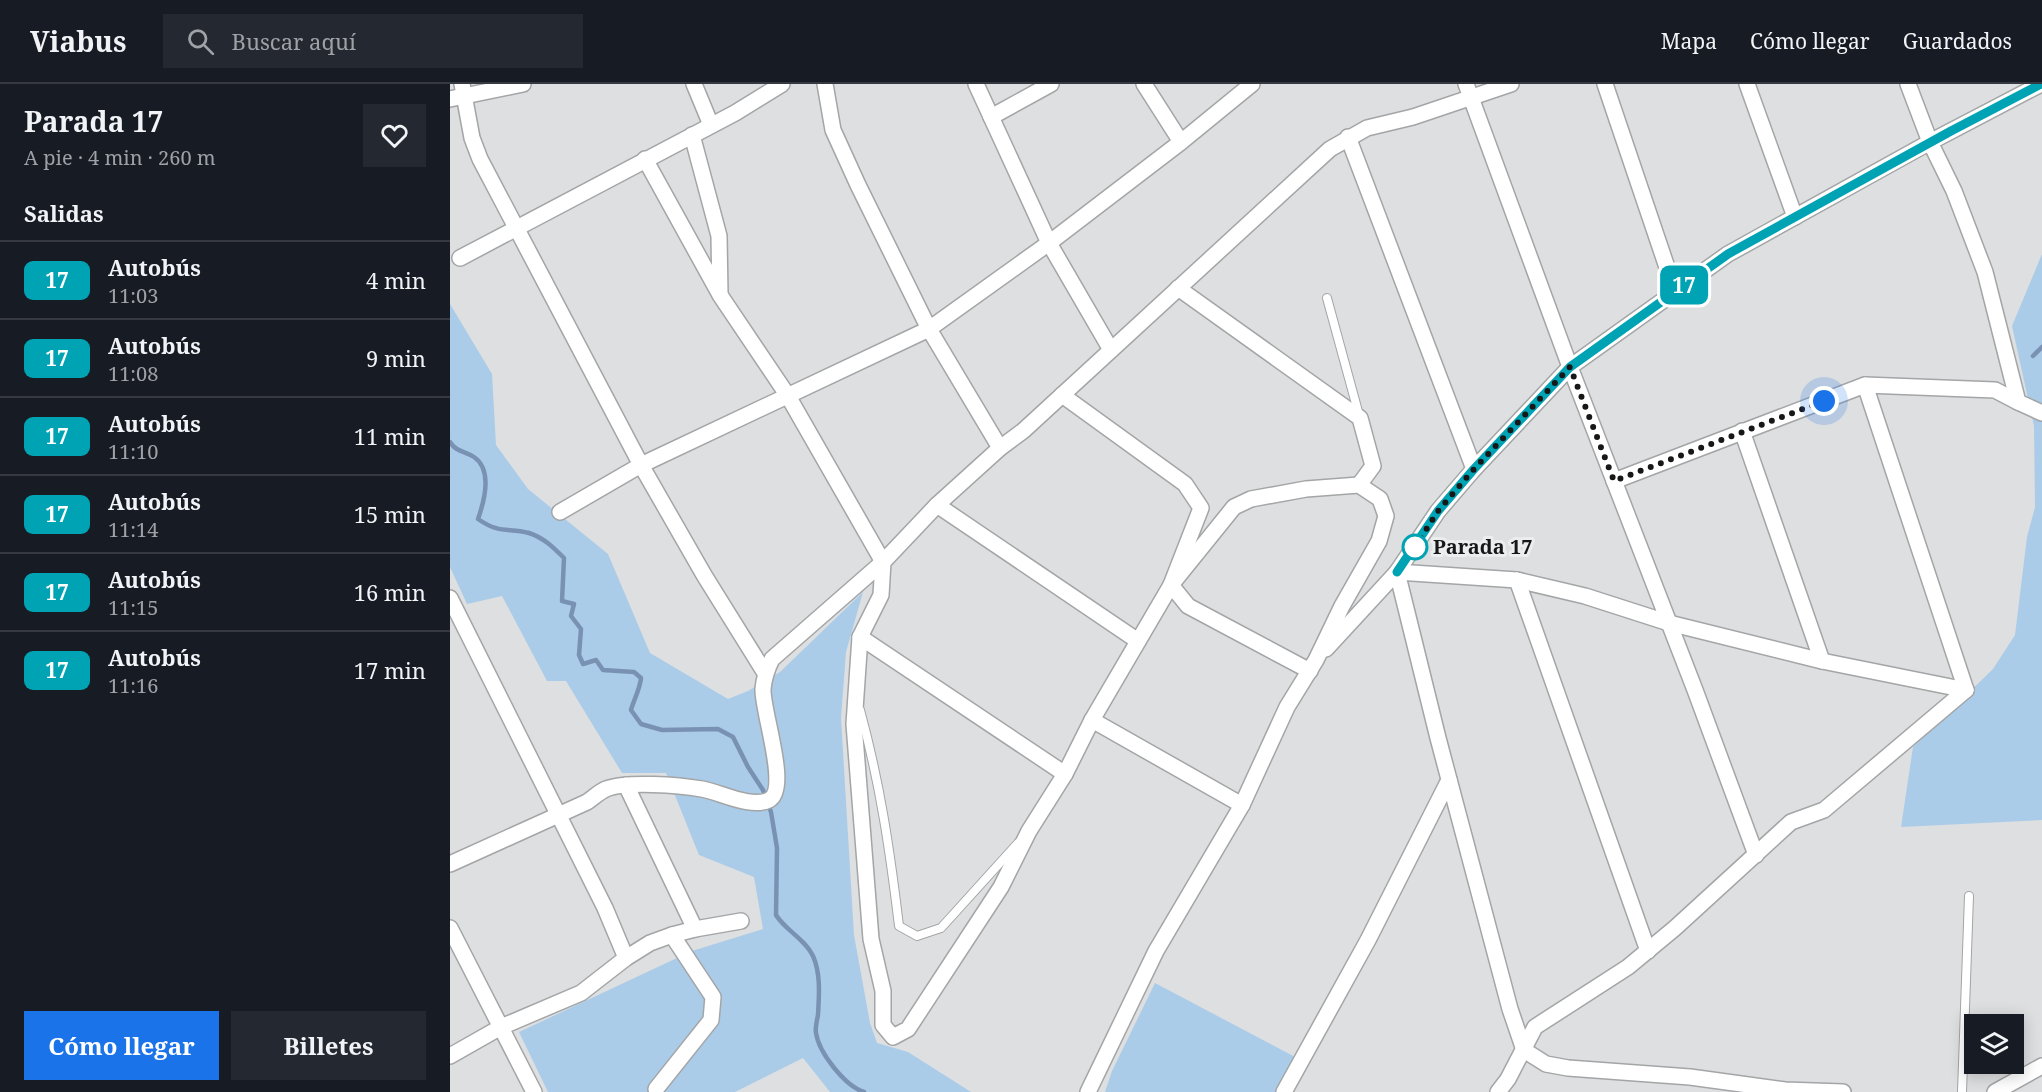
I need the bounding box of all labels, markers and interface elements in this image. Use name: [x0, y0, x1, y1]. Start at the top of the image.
search box: [163, 14, 583, 68]
text: Viabus: [30, 22, 127, 60]
icon: search: [184, 25, 217, 58]
text: Buscar aquí: [232, 26, 356, 56]
text: Mapa: [1661, 27, 1717, 55]
text: Cómo llegar: [1750, 27, 1870, 55]
text: Guardados: [1903, 27, 2012, 55]
text: Parada 17: [24, 102, 163, 140]
button: heart: [363, 104, 426, 167]
text: A pie · 4 min · 260 m: [24, 144, 216, 171]
text: Salidas: [24, 198, 104, 228]
text: Autobús: [108, 252, 201, 282]
text: 4 min: [366, 265, 426, 295]
text: 17: [45, 266, 69, 294]
line badge: 17: [1657, 266, 1711, 304]
text: 17: [1672, 271, 1696, 299]
text: 11:03: [108, 282, 158, 309]
text: Autobús: [108, 330, 201, 360]
text: 9 min: [366, 343, 426, 373]
text: 17: [45, 344, 69, 372]
text: 11:08: [108, 360, 158, 387]
your location: [1809, 386, 1839, 416]
text: Autobús: [108, 408, 201, 438]
text: 11 min: [354, 421, 426, 451]
text: 17: [45, 422, 69, 450]
text: 11:10: [108, 438, 158, 465]
text: Autobús: [108, 486, 201, 516]
text: 15 min: [354, 499, 426, 529]
text: 17: [45, 500, 69, 528]
text: 11:14: [108, 516, 158, 543]
place label: Parada 17: [1433, 533, 1533, 560]
marker: Parada 17: [1402, 534, 1428, 560]
text: Autobús: [108, 564, 201, 594]
text: 16 min: [354, 577, 426, 607]
text: 17: [45, 578, 69, 606]
text: 11:15: [108, 594, 158, 621]
text: Autobús: [108, 642, 201, 672]
text: 17 min: [354, 655, 426, 685]
text: 17: [45, 656, 69, 684]
text: 11:16: [108, 672, 158, 699]
button: Cómo llegar: [24, 1011, 219, 1080]
button: Billetes: [231, 1011, 426, 1080]
map controls: [1964, 1014, 2024, 1074]
button: layers: [1964, 1014, 2024, 1074]

